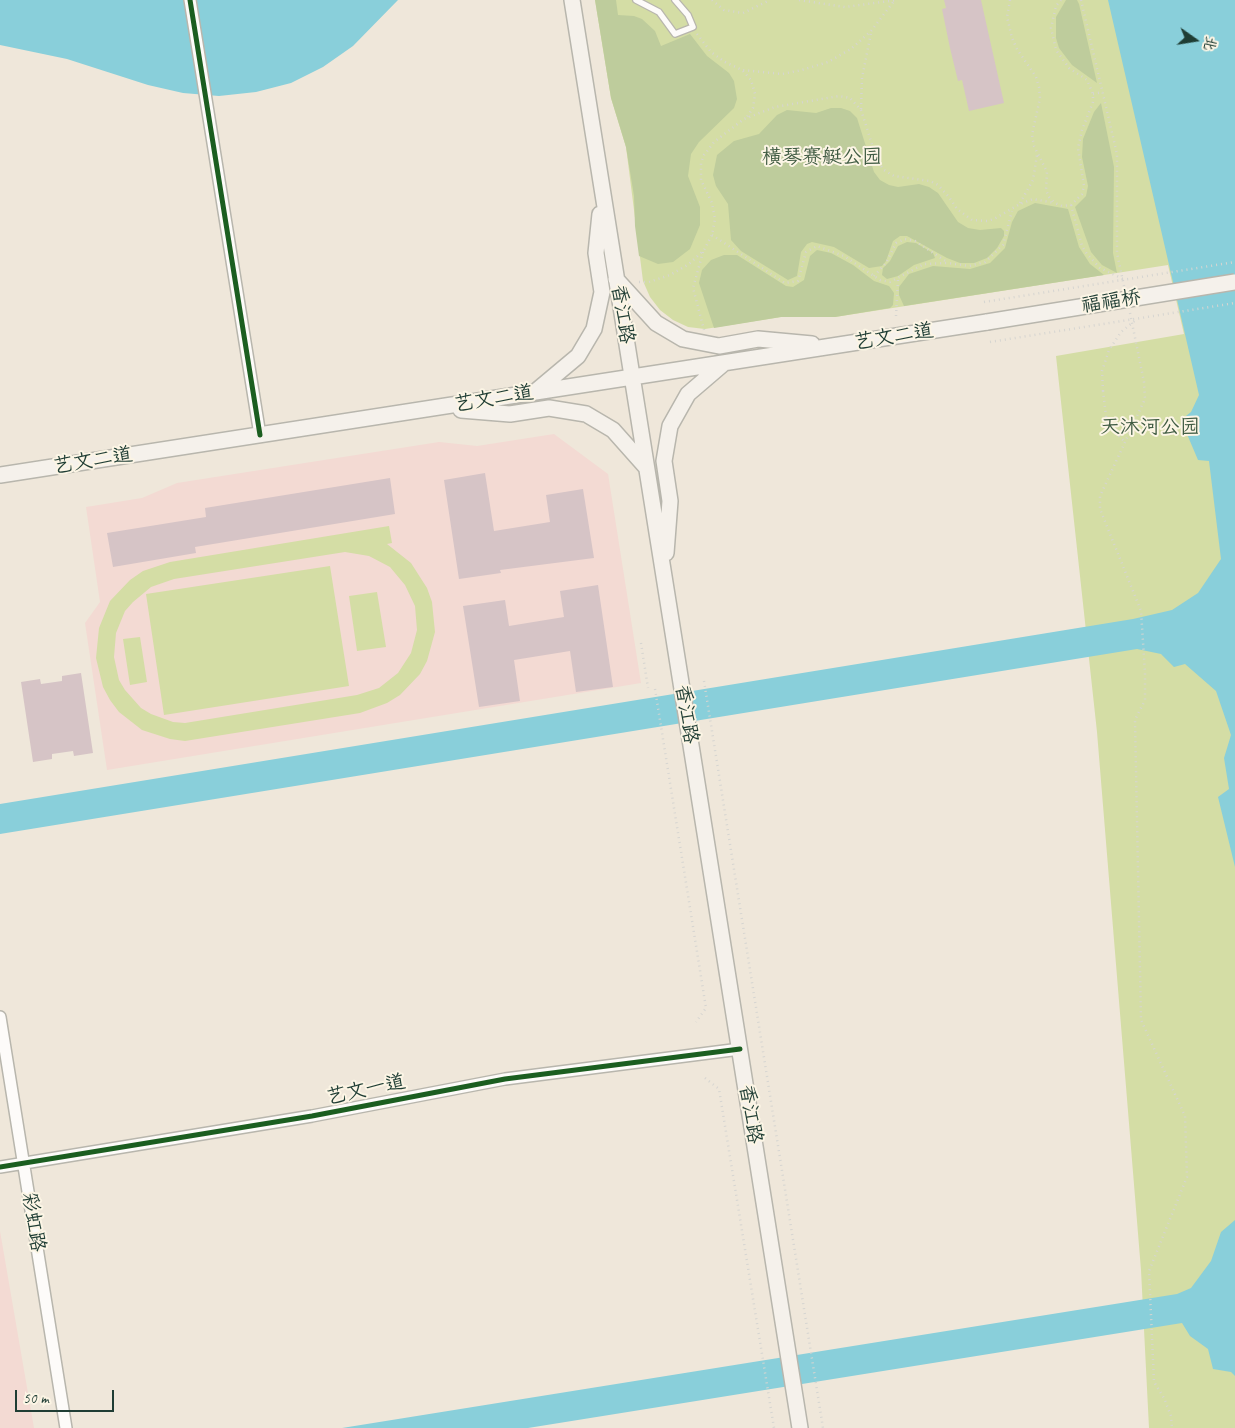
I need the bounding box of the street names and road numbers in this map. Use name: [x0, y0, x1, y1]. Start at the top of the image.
street label: 香江路: [605, 282, 639, 346]
street label: 福福桥: [1079, 285, 1143, 319]
street label: 艺文二道: [853, 319, 935, 355]
street label: 艺文二道: [453, 381, 535, 417]
street label: 艺文二道: [52, 443, 134, 479]
street label: 香江路: [669, 682, 703, 746]
street label: 艺文一道: [324, 1070, 408, 1110]
street label: 香江路: [733, 1082, 767, 1146]
street label: 彩虹路: [16, 1190, 50, 1254]

